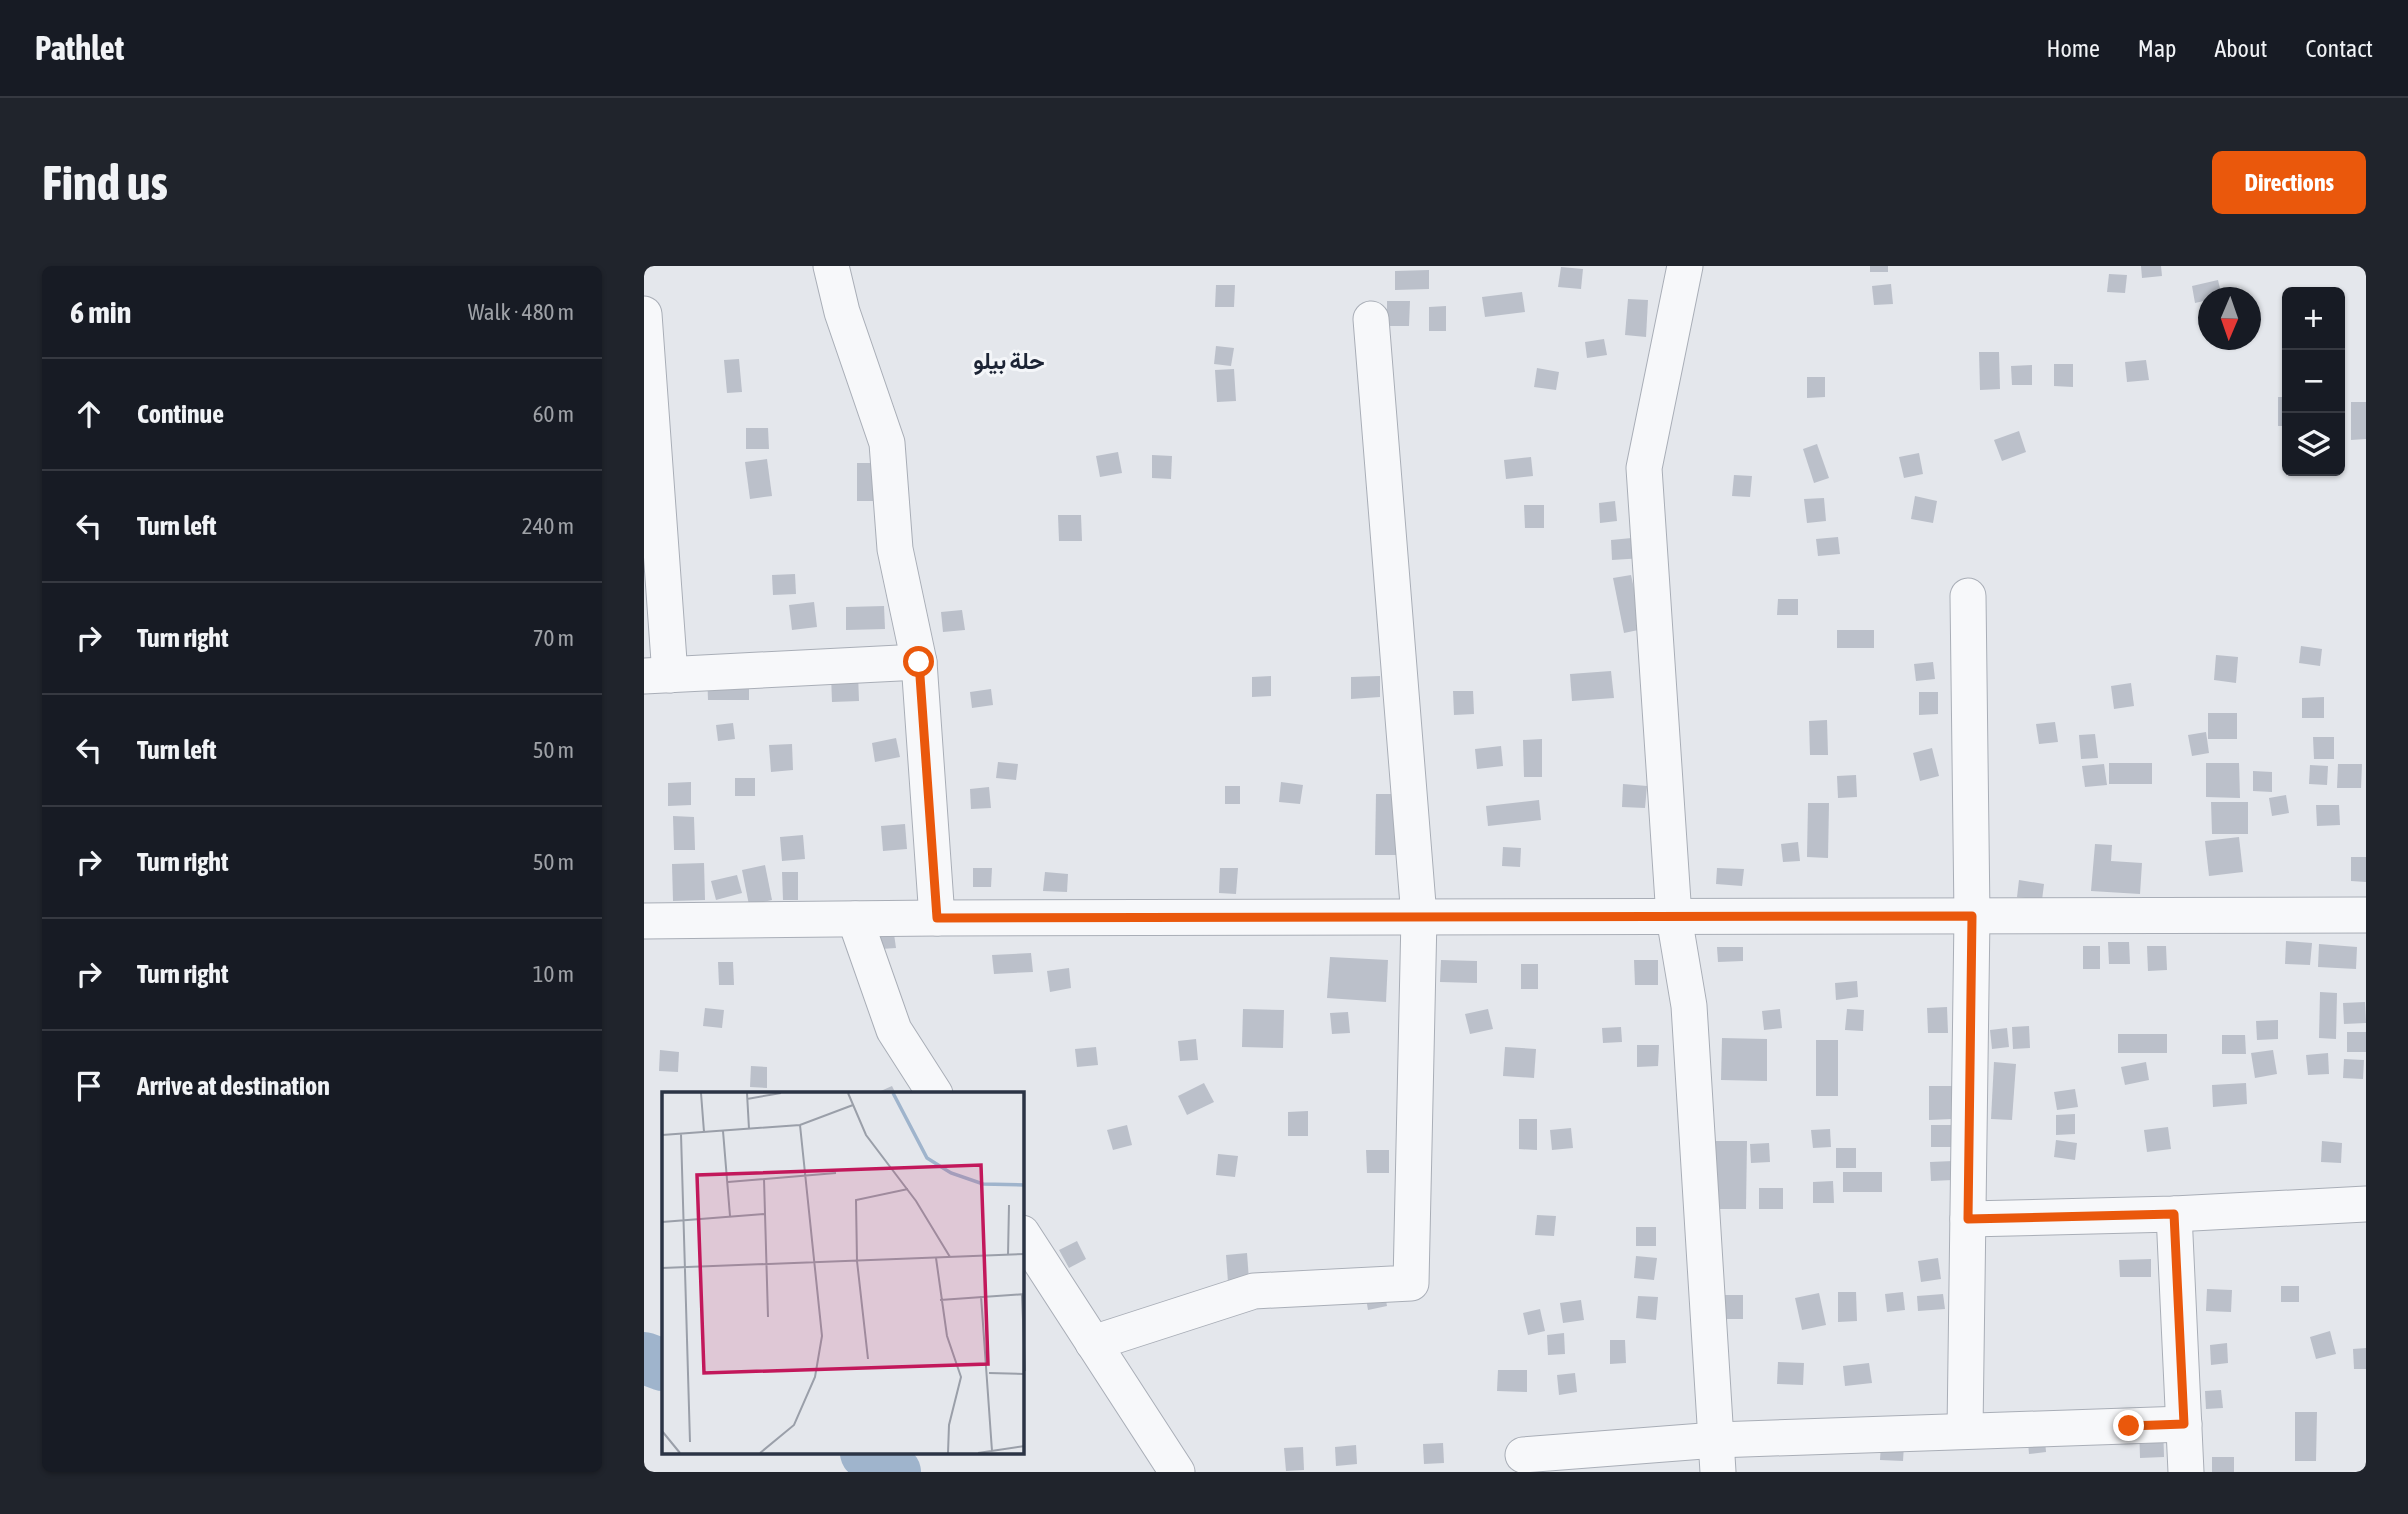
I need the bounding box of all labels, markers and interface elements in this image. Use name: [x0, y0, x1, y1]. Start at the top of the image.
text: Pathlet: [35, 29, 124, 67]
text: Home: [2046, 35, 2100, 62]
text: Map: [2138, 35, 2176, 62]
text: About: [2214, 35, 2267, 62]
text: Contact: [2305, 35, 2373, 62]
button: Directions: [2212, 151, 2366, 214]
text: Find us: [42, 154, 168, 210]
north arrow: [2198, 287, 2261, 350]
map controls: [2282, 287, 2345, 476]
button: +: [2282, 287, 2345, 350]
text: 6 min: [70, 295, 131, 329]
text: Walk · 480 m: [468, 299, 574, 325]
district label: حلة بيلو: [973, 348, 1045, 376]
button: −: [2282, 350, 2345, 413]
icon: ahead: [70, 395, 108, 433]
text: Continue: [137, 399, 224, 429]
text: 60 m: [533, 401, 574, 427]
button: layers: [2282, 413, 2345, 476]
icon: left: [70, 507, 108, 545]
text: Turn left: [137, 511, 217, 541]
text: 240 m: [522, 513, 574, 539]
icon: right: [70, 619, 108, 657]
text: Turn right: [137, 623, 228, 653]
text: 70 m: [533, 625, 574, 651]
route start: [903, 646, 934, 677]
icon: left: [70, 731, 108, 769]
text: Turn left: [137, 735, 217, 765]
text: 50 m: [533, 737, 574, 763]
icon: right: [70, 843, 108, 881]
text: Turn right: [137, 847, 228, 877]
text: 50 m: [533, 849, 574, 875]
icon: right: [70, 955, 108, 993]
text: Turn right: [137, 959, 228, 989]
text: 10 m: [533, 961, 574, 987]
icon: arrive: [70, 1067, 108, 1105]
text: Arrive at destination: [137, 1071, 330, 1101]
inset map: [662, 1092, 1024, 1454]
route end: [2113, 1410, 2144, 1441]

